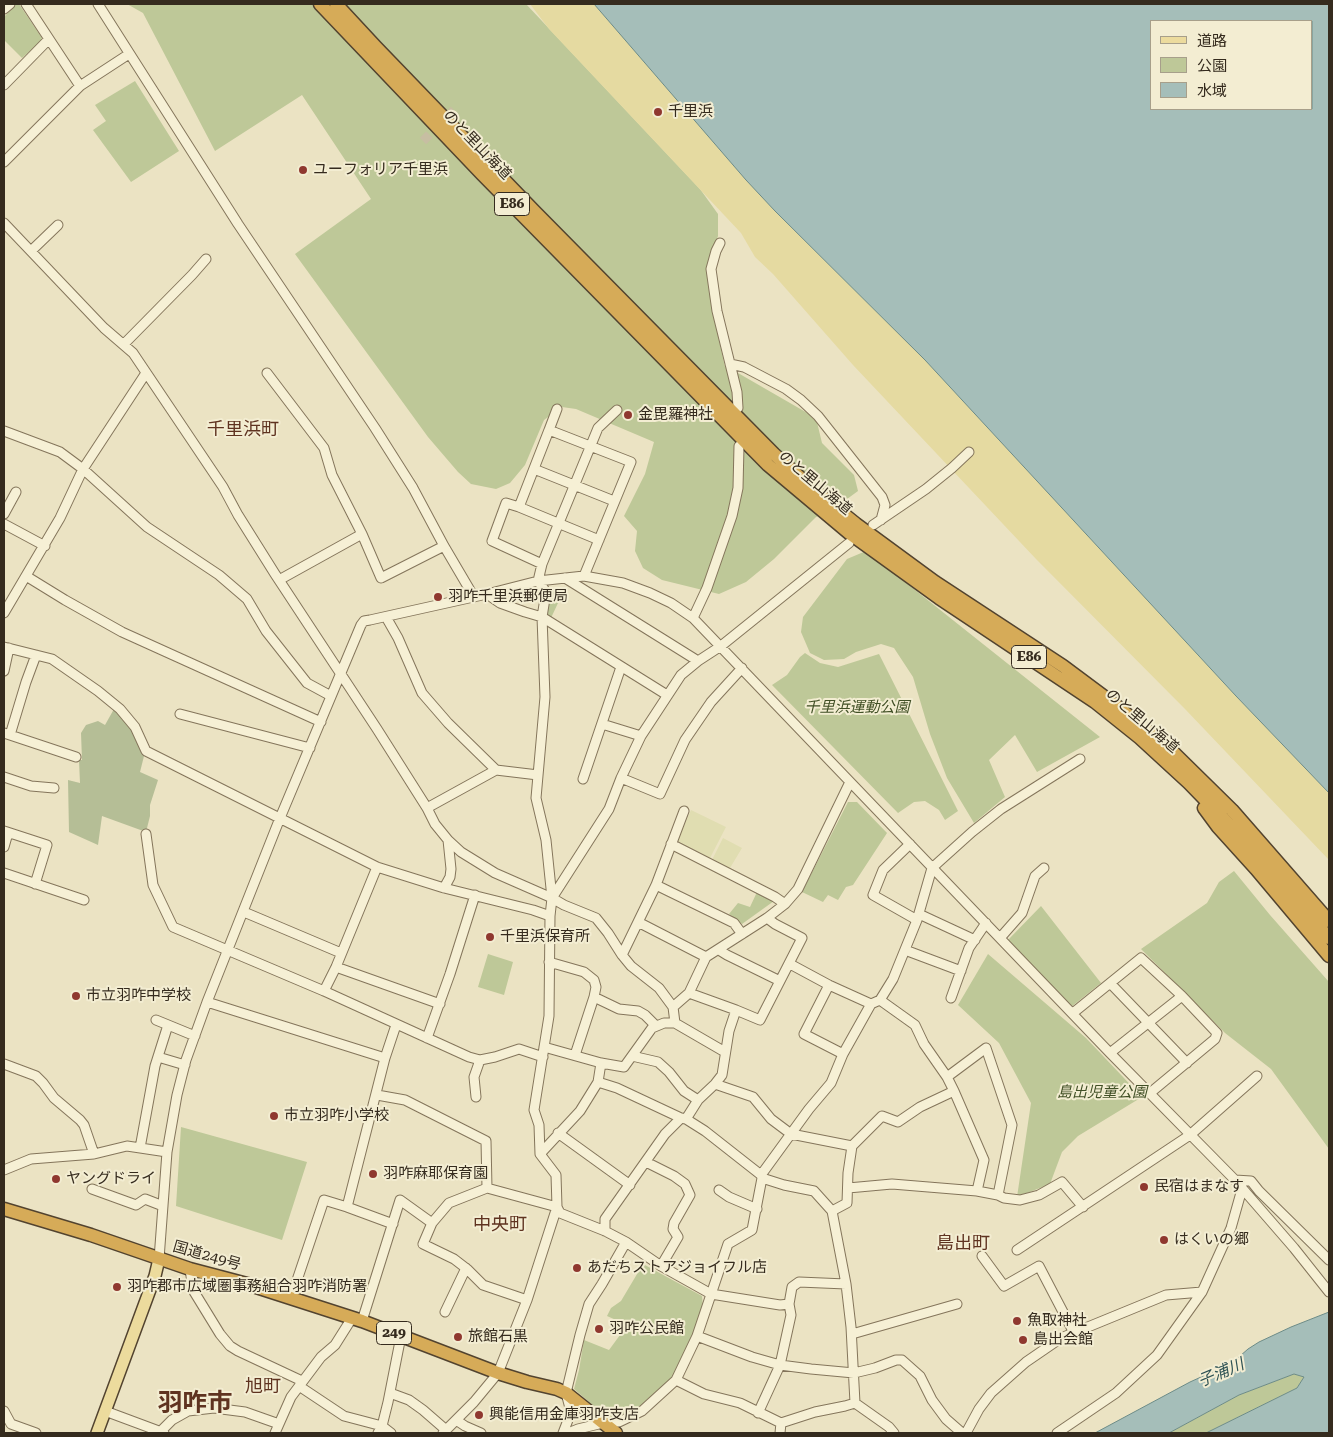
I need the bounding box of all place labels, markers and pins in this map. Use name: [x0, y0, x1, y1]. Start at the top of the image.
place label: 千里浜: [668, 103, 713, 121]
marker: 千里浜: [652, 106, 664, 118]
place label: ユーフォリア千里浜: [313, 161, 448, 179]
marker: ユーフォリア千里浜: [297, 164, 309, 176]
place label: 金毘羅神社: [638, 406, 713, 424]
marker: 金毘羅神社: [622, 409, 634, 421]
place label: 羽咋千里浜郵便局: [448, 588, 568, 606]
marker: 羽咋千里浜郵便局: [432, 591, 444, 603]
place label: 千里浜保育所: [500, 928, 590, 946]
marker: 千里浜保育所: [484, 931, 496, 943]
place label: 市立羽咋中学校: [86, 987, 191, 1005]
marker: 市立羽咋中学校: [70, 990, 82, 1002]
place label: 市立羽咋小学校: [284, 1107, 389, 1125]
marker: 市立羽咋小学校: [268, 1110, 280, 1122]
place label: 羽咋麻耶保育園: [383, 1165, 488, 1183]
marker: 羽咋麻耶保育園: [367, 1168, 379, 1180]
place label: ヤングドライ: [66, 1170, 156, 1188]
marker: ヤングドライ: [50, 1173, 62, 1185]
place label: 民宿はまなす: [1154, 1178, 1244, 1196]
marker: 民宿はまなす: [1138, 1181, 1150, 1193]
place label: はくいの郷: [1174, 1231, 1249, 1249]
marker: はくいの郷: [1158, 1234, 1170, 1246]
place label: あだちストアジョイフル店: [587, 1259, 767, 1277]
marker: あだちストアジョイフル店: [571, 1262, 583, 1274]
place label: 羽咋郡市広域圏事務組合羽咋消防署: [127, 1278, 367, 1296]
marker: 羽咋郡市広域圏事務組合羽咋消防署: [111, 1281, 123, 1293]
place label: 魚取神社: [1027, 1312, 1087, 1330]
marker: 魚取神社: [1011, 1315, 1023, 1327]
place label: 羽咋公民館: [609, 1320, 684, 1338]
marker: 羽咋公民館: [593, 1323, 605, 1335]
place label: 旅館石黒: [468, 1328, 528, 1346]
marker: 旅館石黒: [452, 1331, 464, 1343]
place label: 島出会館: [1033, 1331, 1093, 1349]
marker: 島出会館: [1017, 1334, 1029, 1346]
place label: 興能信用金庫羽咋支店: [489, 1406, 639, 1424]
marker: 興能信用金庫羽咋支店: [473, 1409, 485, 1421]

